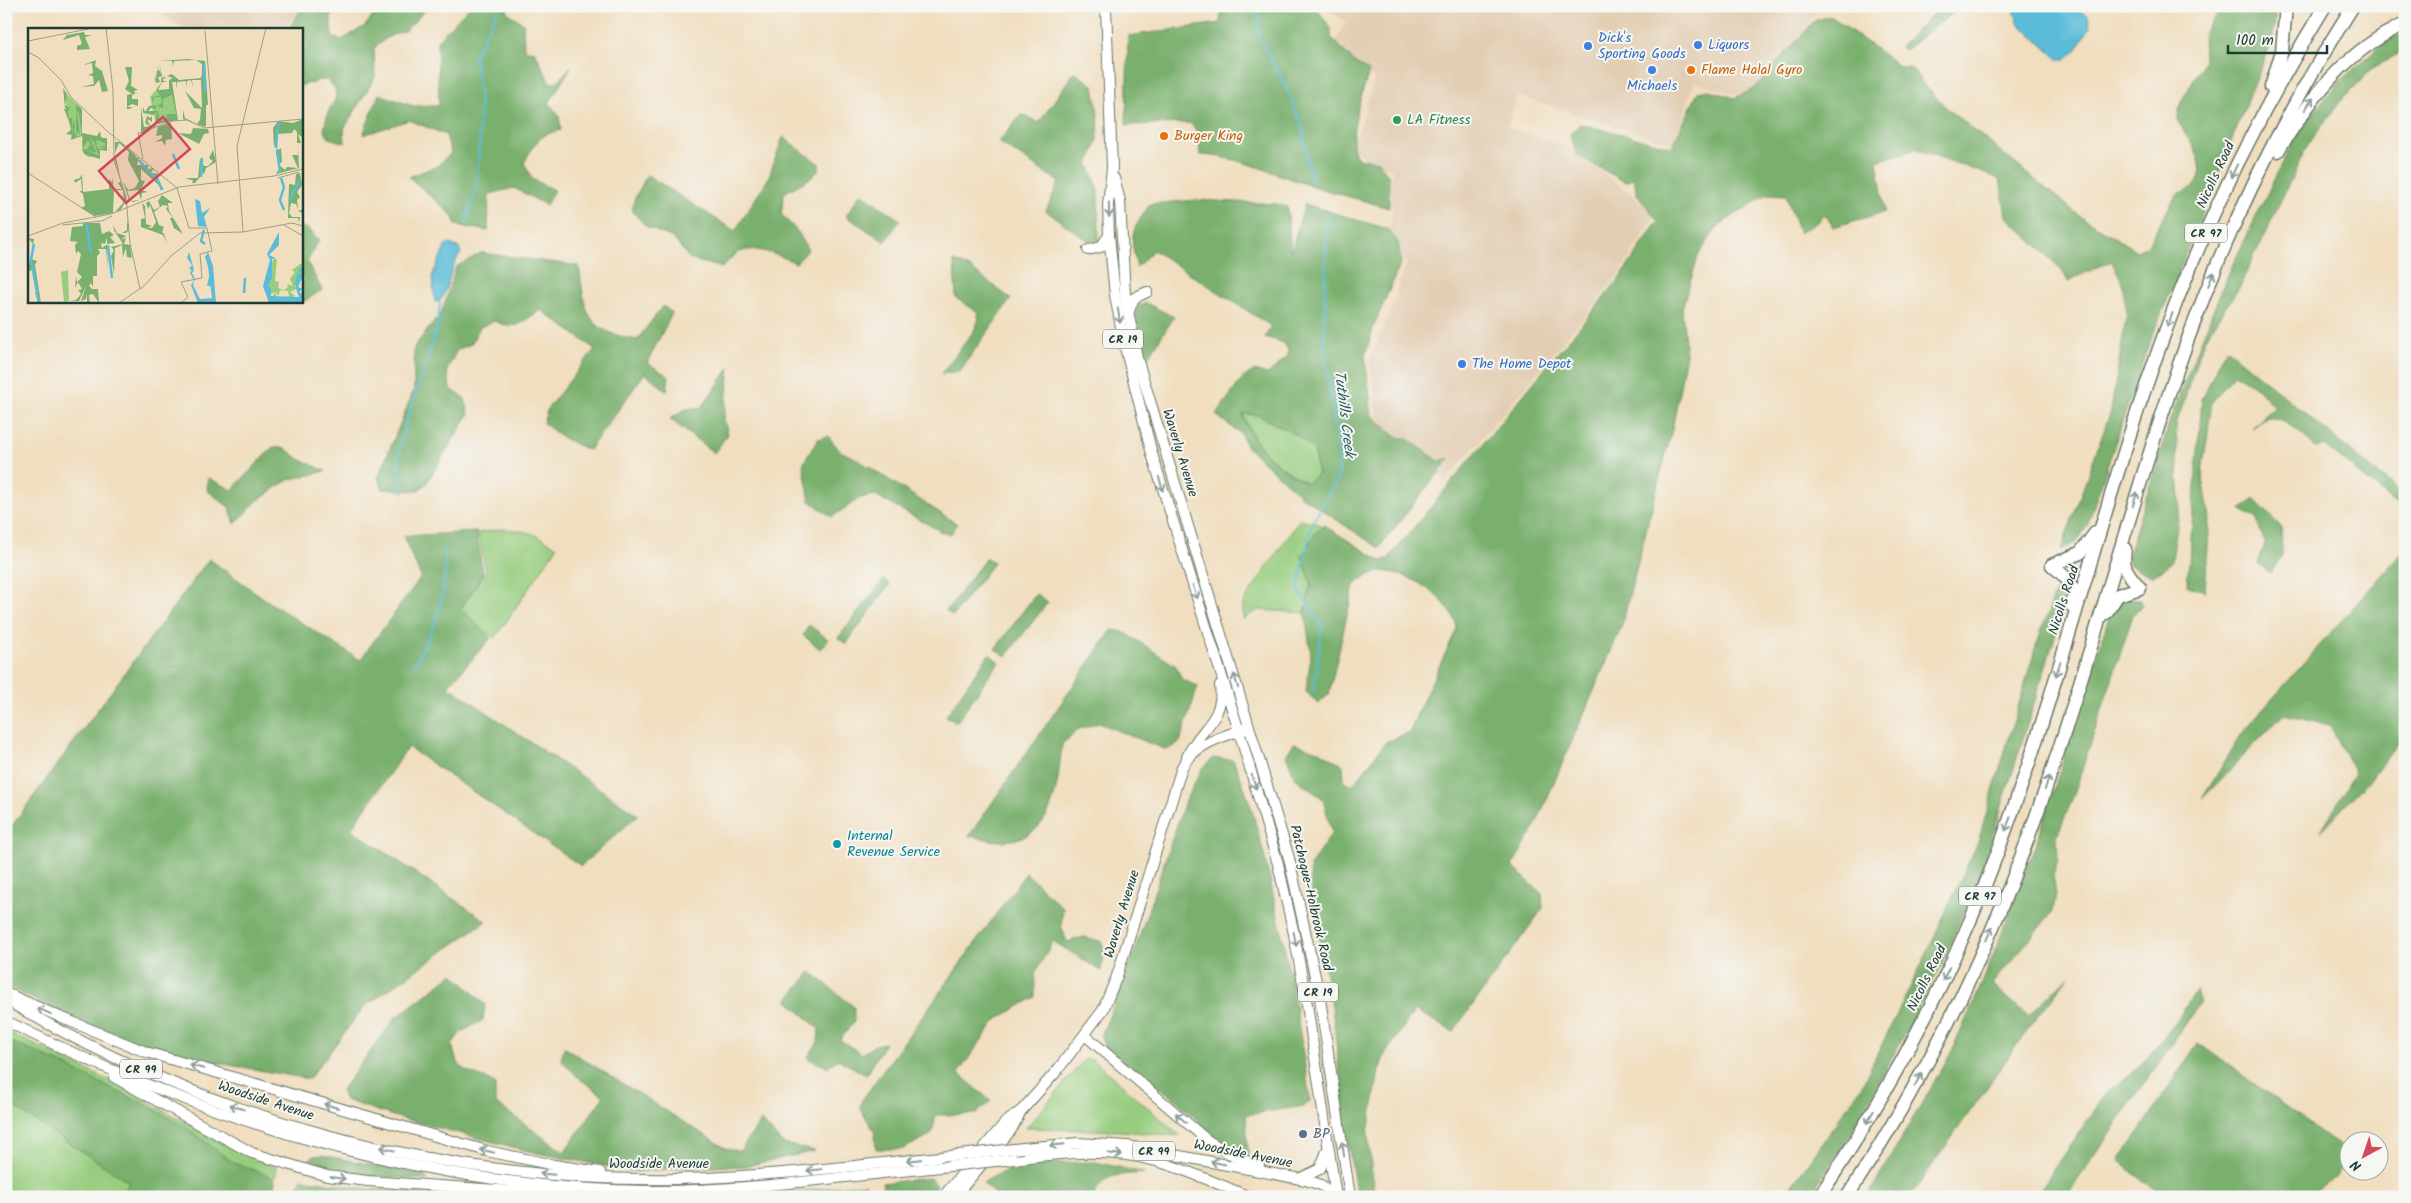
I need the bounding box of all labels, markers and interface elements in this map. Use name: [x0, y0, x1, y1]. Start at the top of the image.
scale bar: [2228, 22, 2327, 54]
place label: Dick's Sporting Goods: [1598, 27, 1686, 65]
inset map: [28, 28, 302, 302]
text: 100 m: [2236, 29, 2274, 53]
place label: Liquors: [1708, 34, 1749, 56]
marker: Liquors: [1692, 39, 1704, 51]
marker: Dick's Sporting Goods: [1582, 40, 1594, 52]
place label: Flame Halal Gyro: [1701, 59, 1802, 81]
marker: Michaels: [1646, 64, 1658, 76]
marker: Flame Halal Gyro: [1685, 64, 1697, 76]
place label: Michaels: [1627, 75, 1677, 97]
one-way arrow: [2304, 97, 2314, 111]
place label: LA Fitness: [1407, 109, 1471, 131]
marker: LA Fitness: [1391, 114, 1403, 126]
place label: Burger King: [1174, 125, 1243, 147]
marker: Burger King: [1158, 130, 1170, 142]
street label: Nicolls Road: [2191, 137, 2242, 212]
one-way arrow: [2229, 163, 2238, 178]
one-way arrow: [1104, 202, 1114, 218]
road number: CR 97: [2185, 224, 2227, 242]
one-way arrow: [2207, 272, 2216, 287]
one-way arrow: [1114, 307, 1124, 323]
one-way arrow: [2165, 312, 2174, 328]
road number: CR 19: [1103, 329, 1143, 348]
place label: The Home Depot: [1472, 353, 1572, 375]
marker: The Home Depot: [1456, 358, 1468, 370]
water label: Tuthills Creek: [1327, 369, 1361, 461]
street label: Waverly Avenue: [1156, 406, 1204, 500]
one-way arrow: [1157, 476, 1167, 492]
one-way arrow: [2131, 491, 2141, 507]
street label: Nicolls Road: [2042, 561, 2086, 638]
one-way arrow: [1191, 584, 1200, 600]
one-way arrow: [2052, 661, 2062, 677]
one-way arrow: [1231, 673, 1241, 689]
one-way arrow: [1249, 773, 1259, 789]
one-way arrow: [2043, 775, 2052, 791]
one-way arrow: [2003, 816, 2012, 831]
street label: Patchogue-Holbrook Road: [1283, 823, 1339, 974]
place label: Internal Revenue Service: [847, 825, 941, 863]
marker: Internal Revenue Service: [831, 838, 843, 850]
street label: Waverly Avenue: [1098, 867, 1146, 961]
road number: CR 97: [1959, 886, 2001, 906]
one-way arrow: [1985, 927, 1995, 942]
one-way arrow: [1291, 930, 1301, 946]
street label: Nicolls Road: [1901, 940, 1953, 1015]
one-way arrow: [1941, 966, 1950, 981]
road number: CR 19: [1298, 982, 1338, 1002]
one-way arrow: [37, 1005, 52, 1015]
road number: CR 99: [120, 1060, 162, 1078]
one-way arrow: [189, 1062, 205, 1071]
one-way arrow: [1913, 1073, 1923, 1088]
street label: Woodside Avenue: [215, 1075, 318, 1127]
one-way arrow: [323, 1100, 339, 1110]
one-way arrow: [229, 1102, 245, 1111]
one-way arrow: [1864, 1110, 1874, 1124]
one-way arrow: [1175, 1112, 1188, 1123]
place label: BP: [1313, 1123, 1330, 1145]
marker: BP: [1297, 1128, 1309, 1140]
north arrow: [2338, 1130, 2388, 1180]
street label: Woodside Avenue: [1192, 1134, 1295, 1174]
one-way arrow: [1050, 1140, 1066, 1149]
one-way arrow: [1337, 1141, 1347, 1157]
road number: CR 99: [1133, 1142, 1175, 1160]
one-way arrow: [379, 1144, 395, 1153]
one-way arrow: [480, 1146, 496, 1155]
one-way arrow: [1107, 1149, 1123, 1159]
street label: Woodside Avenue: [609, 1153, 710, 1175]
text: N: [2346, 1154, 2367, 1176]
one-way arrow: [907, 1155, 923, 1164]
one-way arrow: [1211, 1158, 1227, 1167]
one-way arrow: [807, 1165, 823, 1175]
one-way arrow: [540, 1169, 556, 1179]
one-way arrow: [330, 1173, 346, 1183]

